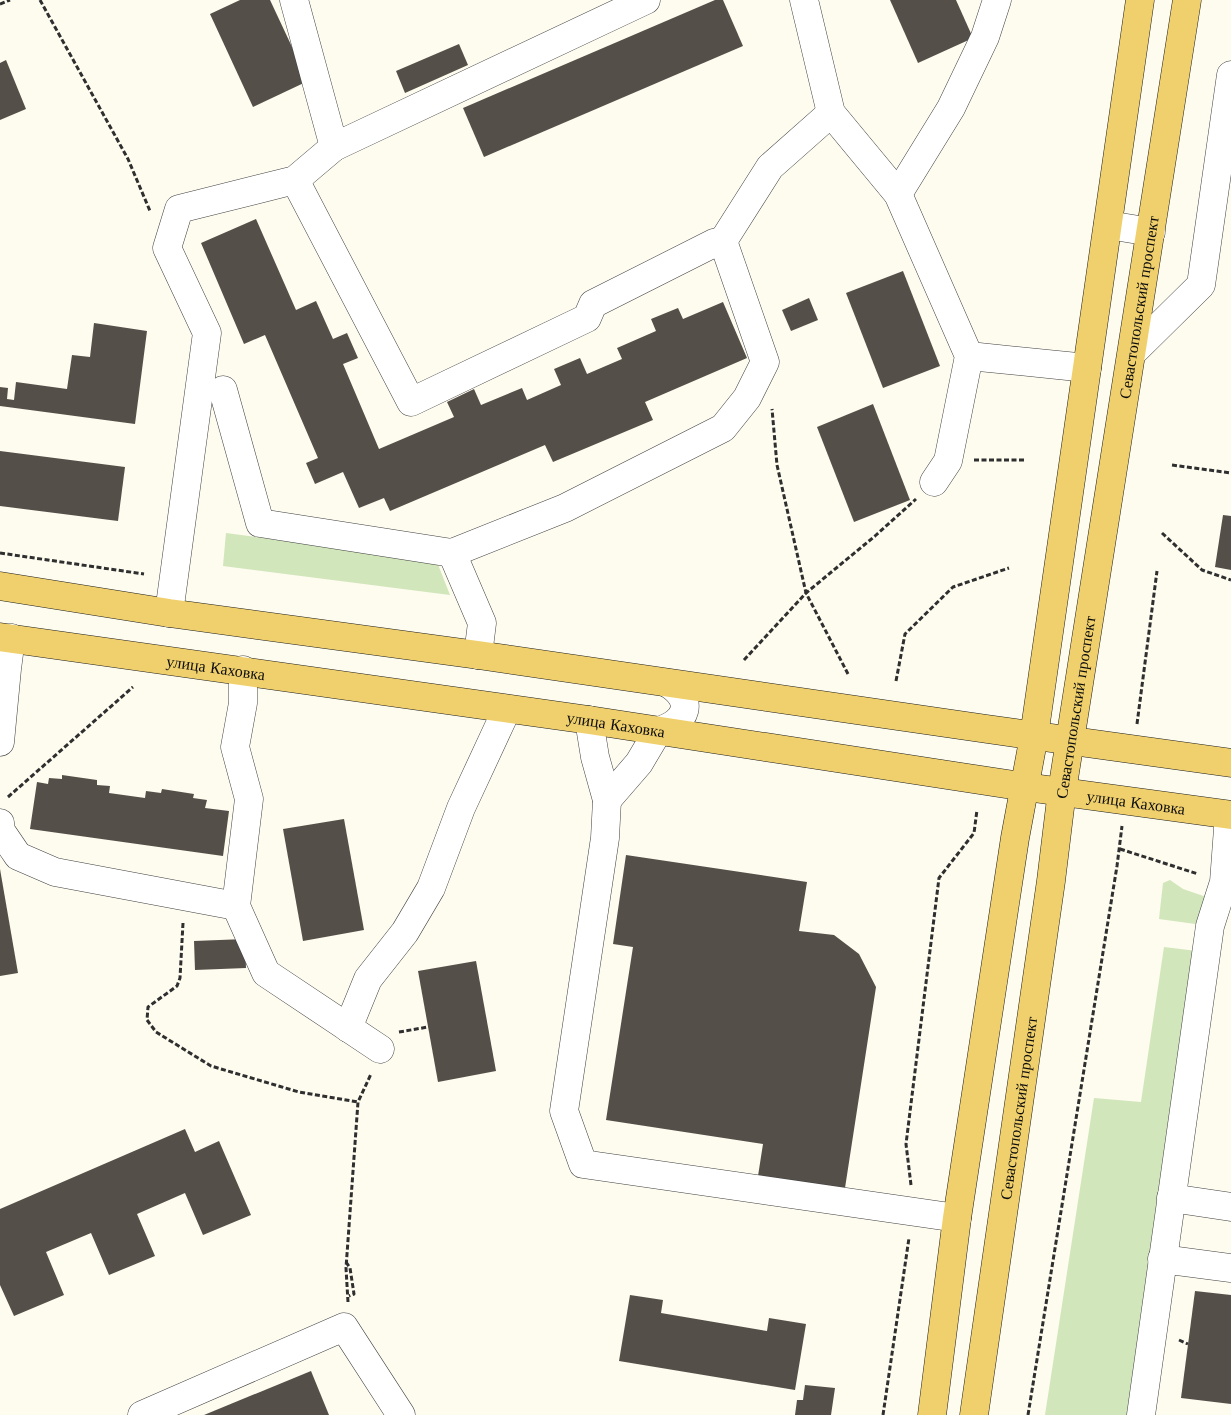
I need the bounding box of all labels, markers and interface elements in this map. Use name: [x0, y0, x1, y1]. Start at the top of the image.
street label: Севастопольский проспект: [1114, 214, 1163, 400]
street label: Севастопольский проспект: [1051, 614, 1100, 800]
street label: улица Каховка: [165, 651, 266, 684]
street label: улица Каховка: [565, 707, 666, 742]
street label: улица Каховка: [1086, 785, 1187, 819]
street label: Севастопольский проспект: [995, 1015, 1041, 1201]

